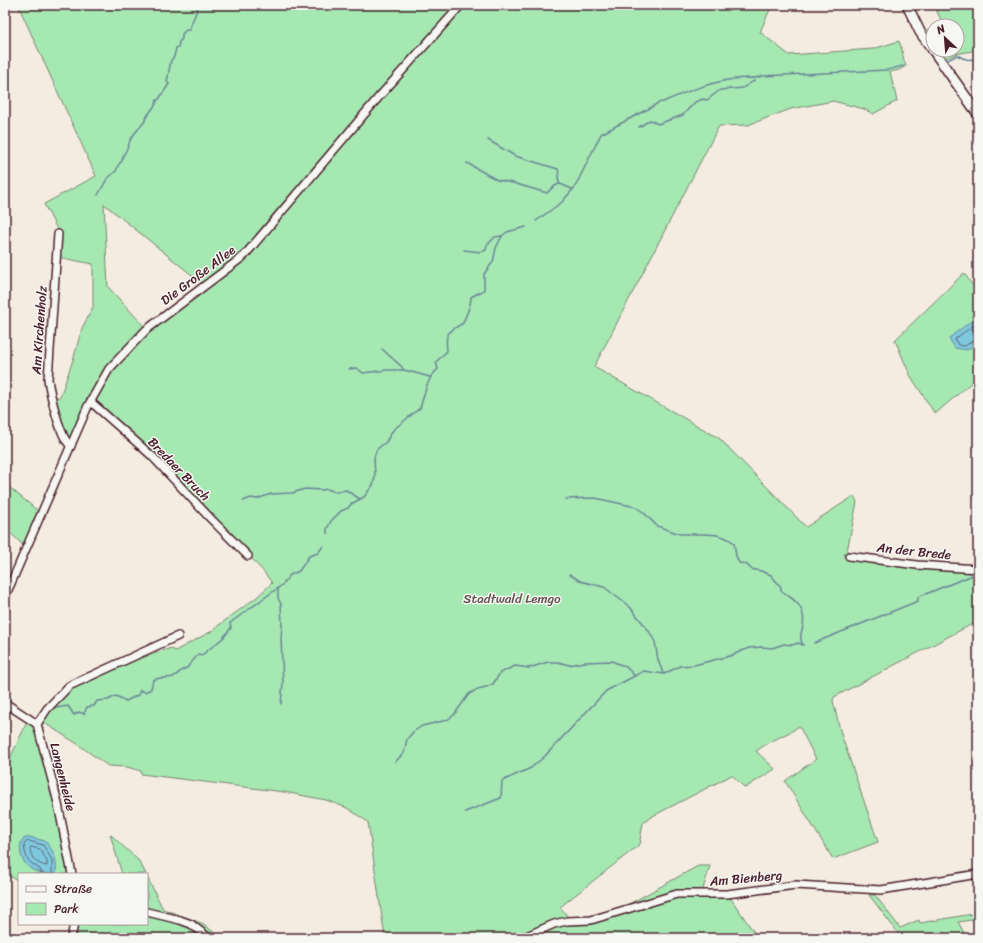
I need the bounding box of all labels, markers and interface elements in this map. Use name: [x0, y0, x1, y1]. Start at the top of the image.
north arrow: [925, 18, 965, 58]
text: N: [932, 19, 949, 40]
street label: Die Große Allee: [155, 239, 241, 311]
street label: Am Kirchenholz: [24, 284, 54, 376]
street label: Bredaer Bruch: [142, 431, 216, 507]
street label: An der Brede: [875, 536, 952, 566]
park label: Stadtwald Lemgo: [463, 587, 561, 610]
street label: Langenheide: [43, 740, 83, 814]
street label: Am Bienberg: [708, 863, 784, 893]
legend: [18, 873, 148, 925]
text: Straße: [54, 878, 92, 900]
text: Park: [54, 898, 79, 920]

